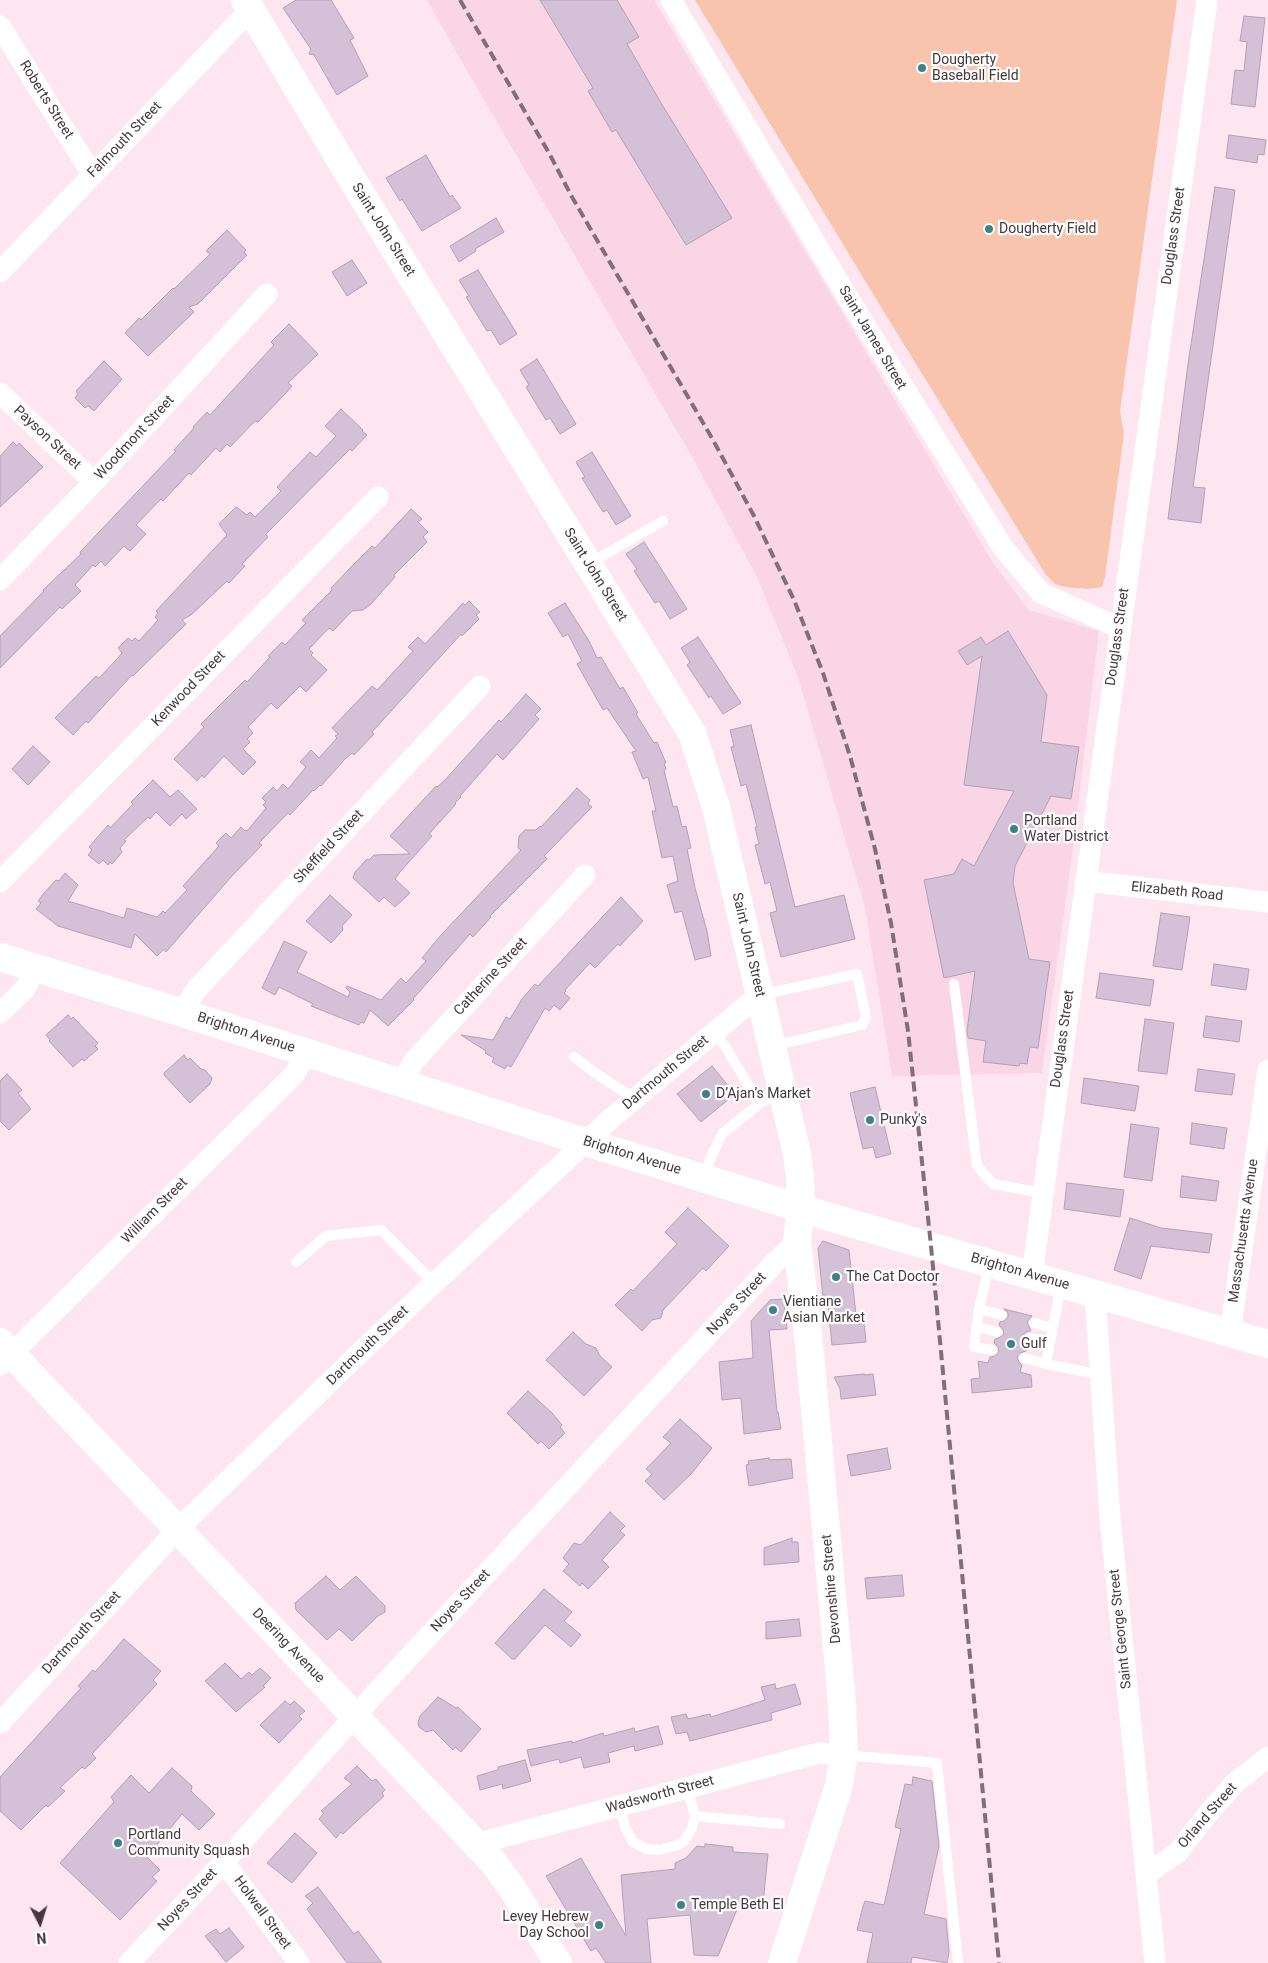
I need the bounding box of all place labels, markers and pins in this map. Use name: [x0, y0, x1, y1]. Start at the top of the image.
place label: Dougherty Baseball Field: [932, 52, 1019, 84]
marker: Dougherty Baseball Field: [916, 62, 928, 74]
place label: Dougherty Field: [999, 221, 1097, 237]
marker: Dougherty Field: [983, 223, 995, 235]
place label: Portland Water District: [1024, 813, 1108, 846]
marker: Portland Water District: [1008, 823, 1020, 835]
place label: D’Ajan’s Market: [716, 1086, 811, 1102]
marker: D’Ajan’s Market: [700, 1088, 712, 1100]
place label: Punky's: [880, 1112, 927, 1128]
marker: Punky's: [864, 1114, 876, 1126]
place label: The Cat Doctor: [846, 1269, 939, 1285]
marker: The Cat Doctor: [830, 1271, 842, 1283]
place label: Vientiane Asian Market: [783, 1294, 865, 1326]
marker: Vientiane Asian Market: [767, 1304, 779, 1316]
place label: Gulf: [1021, 1336, 1047, 1352]
marker: Gulf: [1005, 1338, 1017, 1350]
place label: Portland Community Squash: [128, 1827, 250, 1860]
marker: Portland Community Squash: [112, 1837, 124, 1849]
place label: Temple Beth El: [691, 1897, 784, 1913]
marker: Temple Beth El: [675, 1899, 687, 1911]
place label: Levey Hebrew Day School: [502, 1909, 589, 1941]
marker: Levey Hebrew Day School: [593, 1919, 605, 1931]

